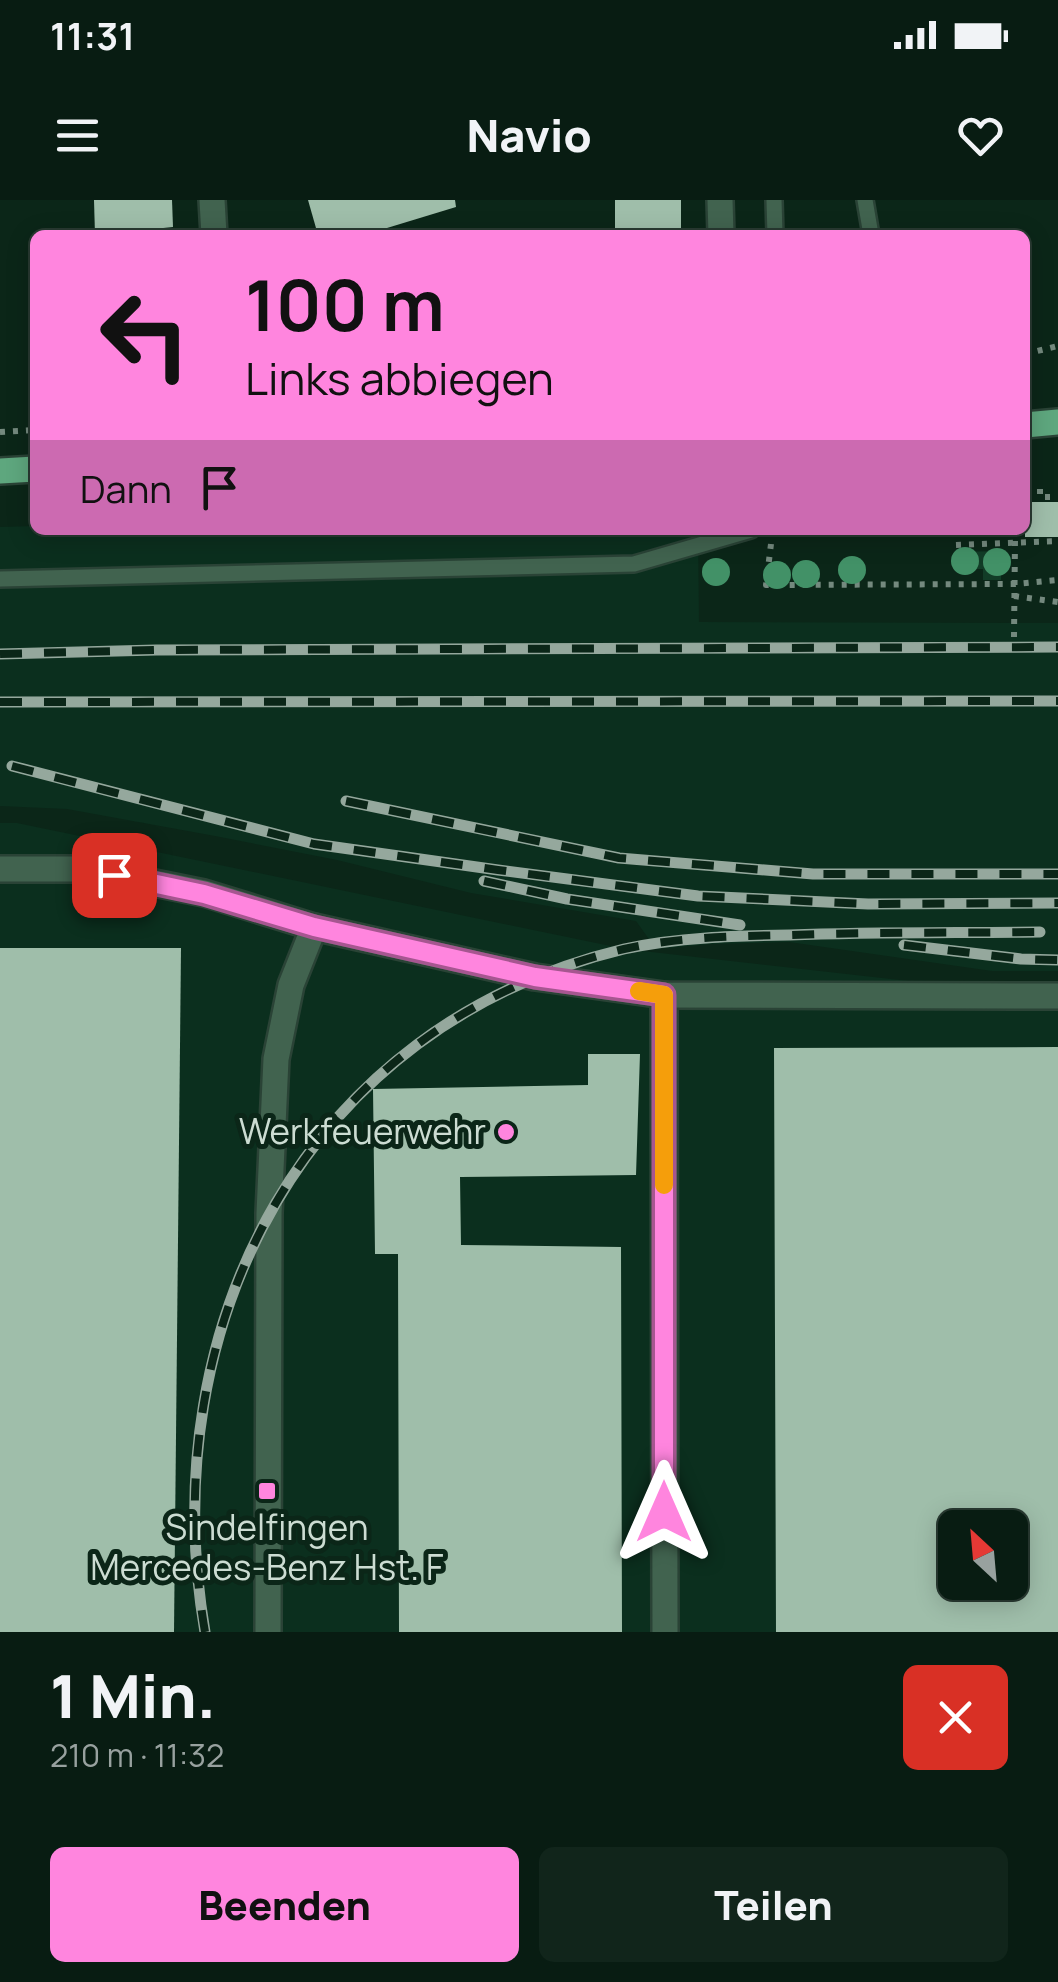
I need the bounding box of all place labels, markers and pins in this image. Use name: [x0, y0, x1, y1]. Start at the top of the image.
pin: [72, 833, 157, 918]
place label: Werkfeuerwehr: [239, 1107, 486, 1155]
marker: Werkfeuerwehr: [495, 1121, 517, 1143]
marker: Sindelfingen Mercedes-Benz Hst. F: [256, 1480, 278, 1502]
place label: Sindelfingen Mercedes-Benz Hst. F: [90, 1503, 444, 1591]

